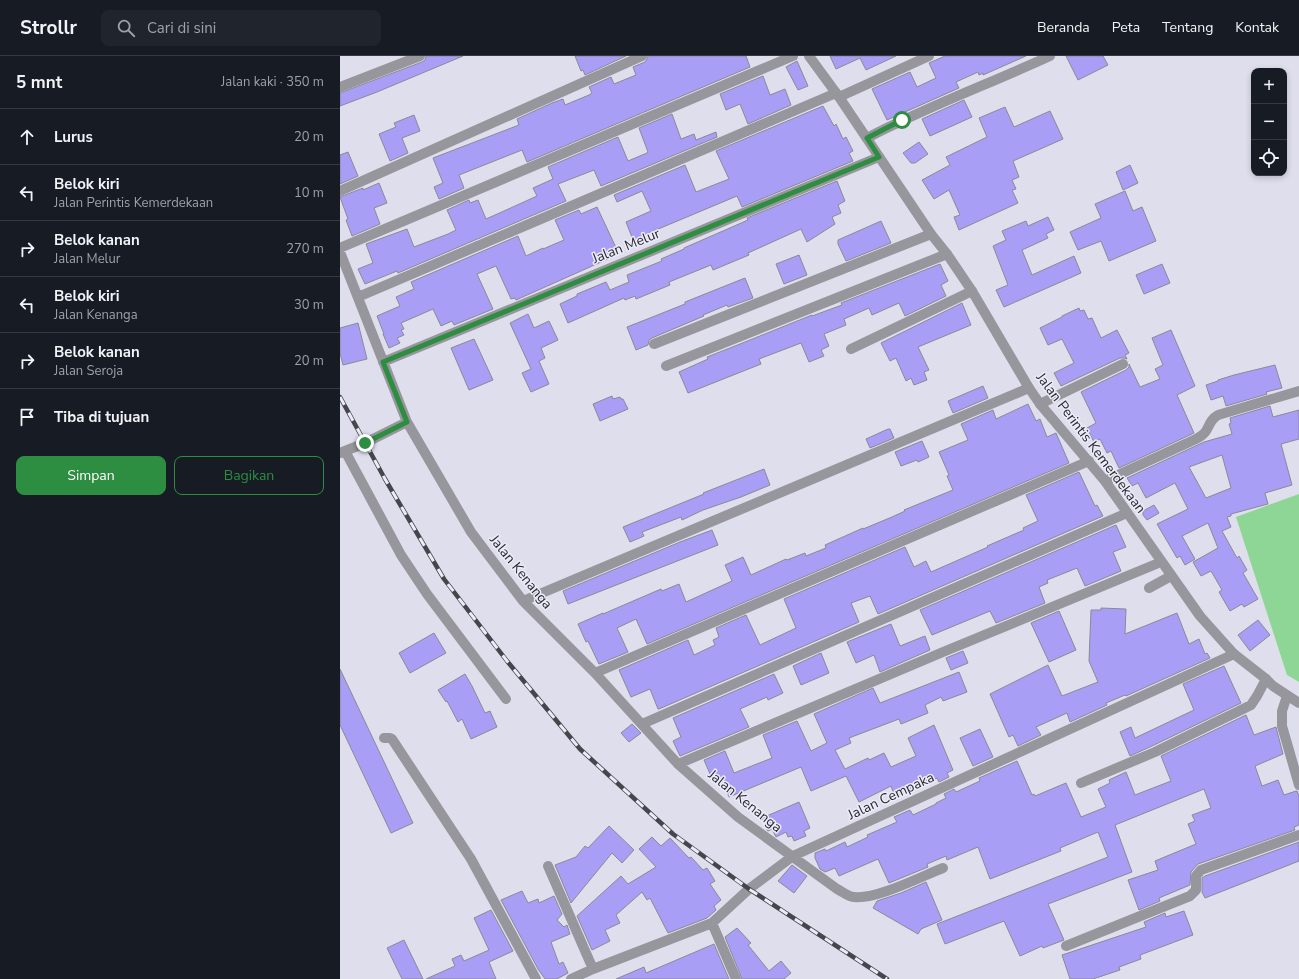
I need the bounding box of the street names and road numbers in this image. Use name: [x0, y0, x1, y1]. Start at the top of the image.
street label: Jalan Melur: [588, 224, 663, 269]
street label: Jalan Perintis Kemerdekaan: [1031, 368, 1150, 517]
street label: Jalan Kenanga: [485, 530, 557, 613]
street label: Jalan Kenanga: [703, 765, 786, 837]
street label: Jalan Cempaka: [844, 768, 937, 825]

